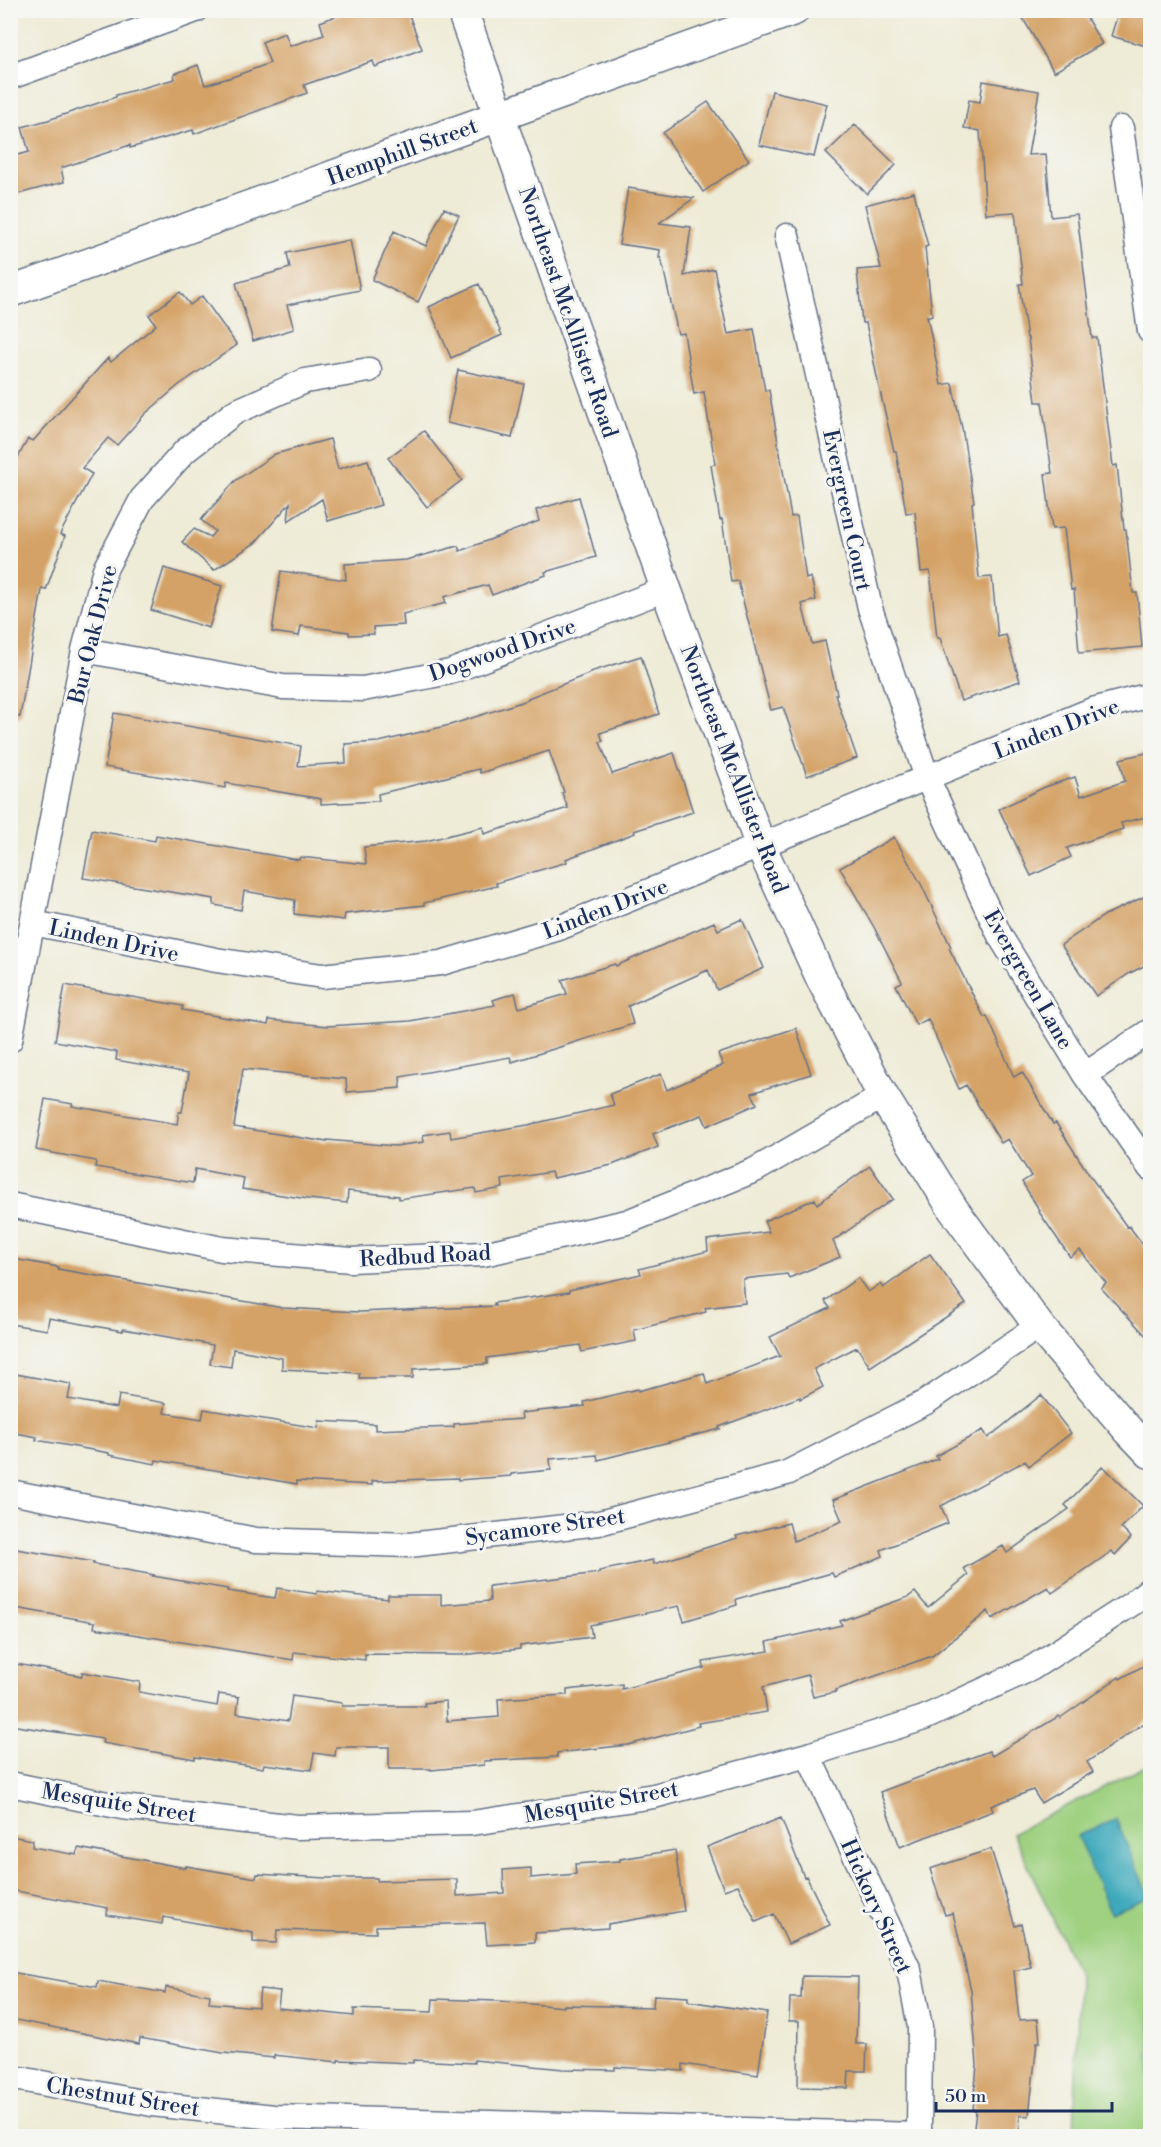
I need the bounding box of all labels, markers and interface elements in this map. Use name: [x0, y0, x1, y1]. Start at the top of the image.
street label: Hemphill Street: [324, 113, 482, 192]
street label: Northeast McAllister Road: [512, 183, 623, 442]
street label: Evergreen Court: [816, 427, 877, 594]
street label: Bur Oak Drive: [63, 562, 124, 708]
street label: Dogwood Drive: [426, 613, 579, 688]
street label: Northeast McAllister Road: [674, 642, 794, 898]
street label: Linden Drive: [990, 693, 1123, 766]
street label: Linden Drive: [539, 873, 672, 946]
street label: Evergreen Lane: [977, 905, 1079, 1054]
street label: Linden Drive: [46, 915, 181, 968]
street label: Redbud Road: [359, 1240, 492, 1273]
street label: Sycamore Street: [464, 1503, 627, 1552]
street label: Mesquite Street: [522, 1776, 681, 1829]
street label: Mesquite Street: [39, 1778, 198, 1829]
street label: Hickory Street: [834, 1835, 918, 1978]
street label: Chestnut Street: [44, 2072, 201, 2123]
scale bar: [936, 2075, 1112, 2113]
text: 50 m: [945, 2085, 987, 2108]

